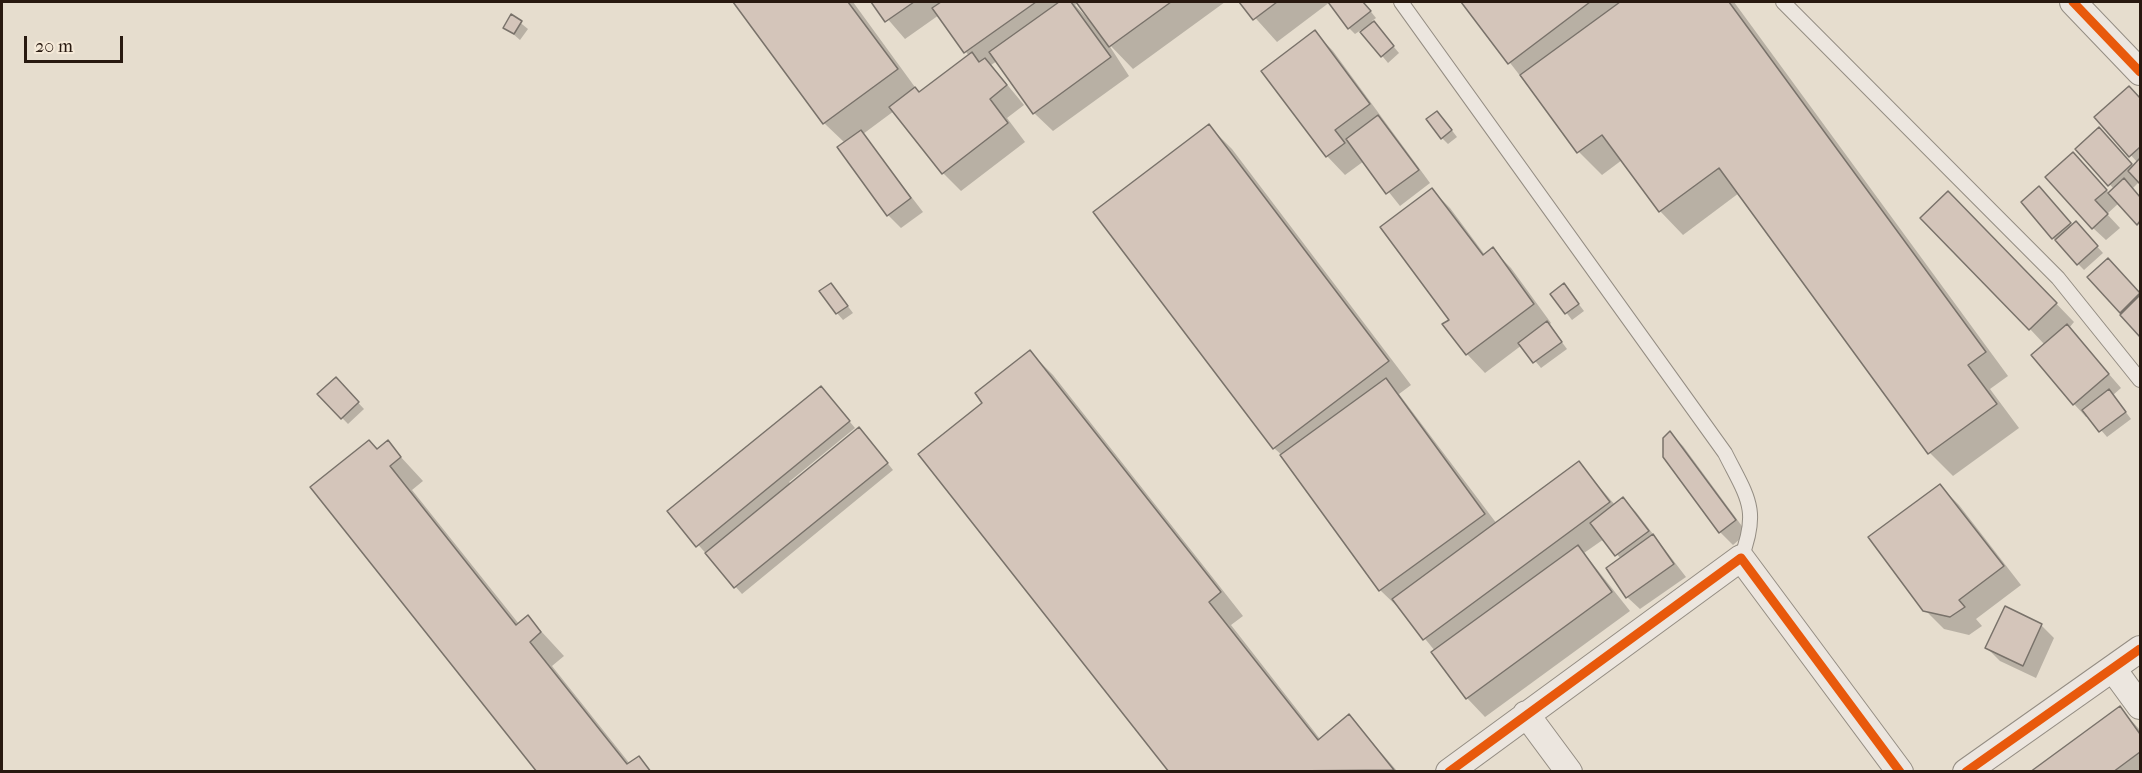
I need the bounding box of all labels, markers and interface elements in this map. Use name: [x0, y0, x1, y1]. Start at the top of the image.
scale bar: [27, 24, 126, 62]
text: 20 m: [35, 36, 73, 57]

